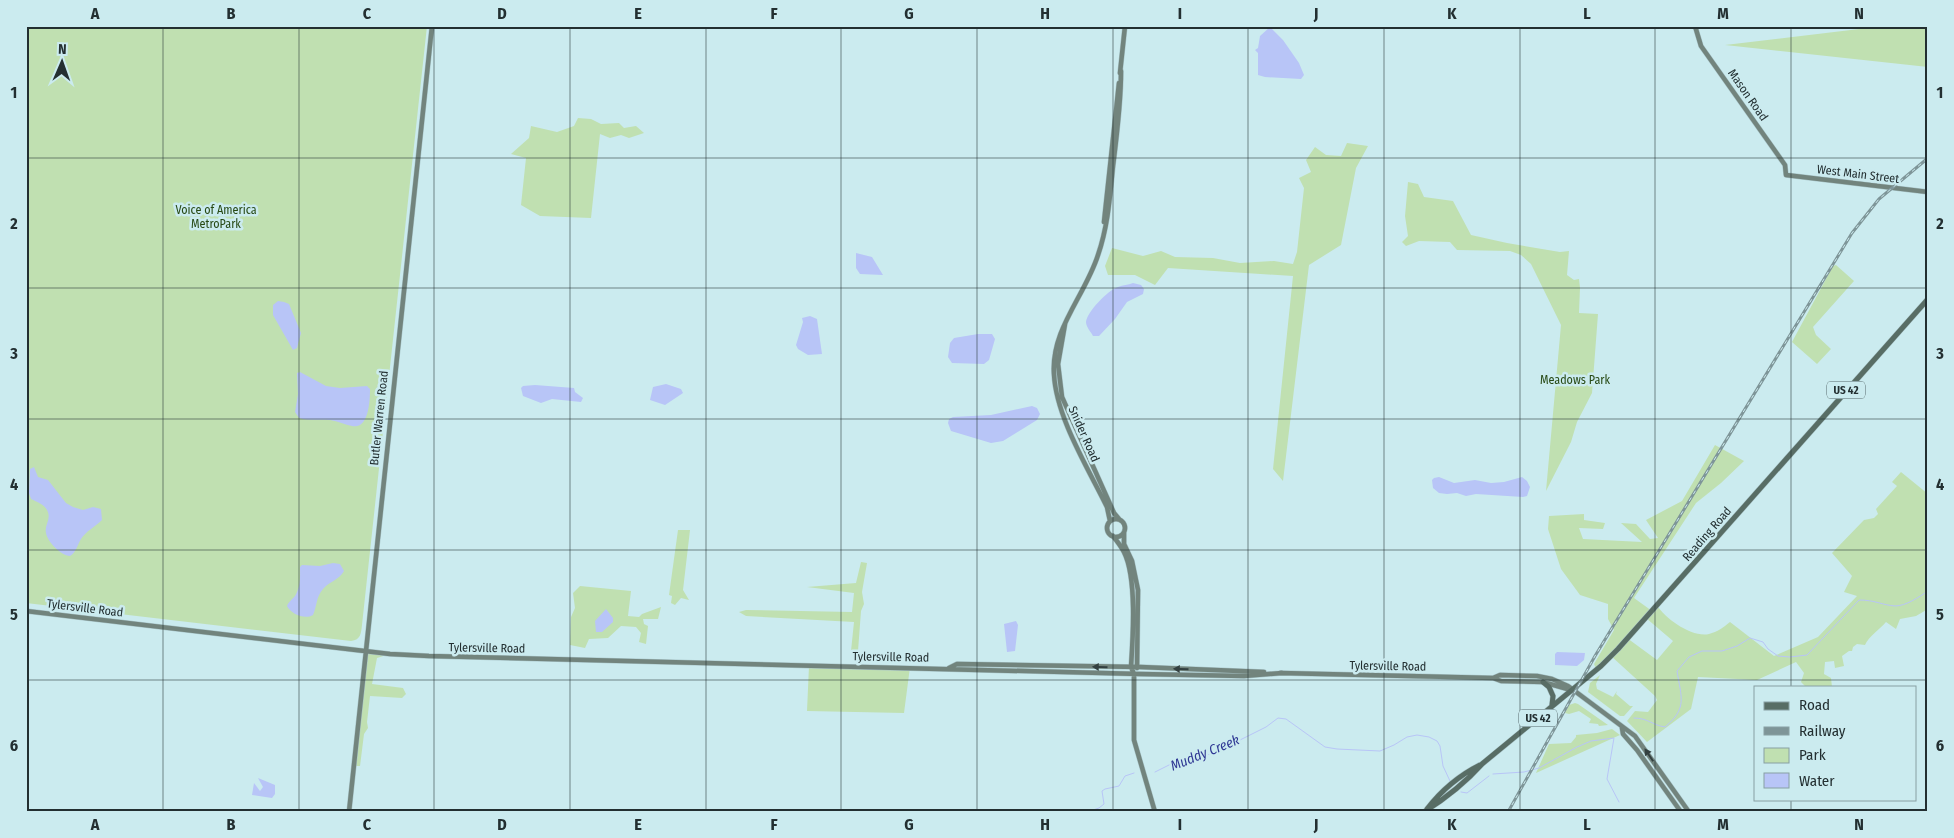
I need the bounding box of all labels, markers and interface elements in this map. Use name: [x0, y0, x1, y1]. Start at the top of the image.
text: A: [90, 4, 100, 23]
text: B: [227, 4, 236, 23]
text: C: [363, 4, 372, 23]
text: D: [497, 4, 507, 23]
text: E: [634, 4, 642, 23]
text: F: [770, 4, 778, 23]
text: G: [904, 4, 914, 23]
text: H: [1040, 4, 1050, 23]
text: I: [1178, 4, 1182, 23]
text: J: [1313, 4, 1318, 23]
text: K: [1447, 4, 1457, 23]
text: L: [1583, 4, 1591, 23]
text: M: [1717, 4, 1729, 23]
text: N: [1854, 4, 1864, 23]
north arrow: [38, 38, 88, 88]
text: N: [58, 41, 67, 58]
street label: Mason Road: [1725, 66, 1771, 124]
text: 1: [11, 83, 17, 102]
text: 1: [1937, 83, 1943, 102]
street label: West Main Street: [1816, 162, 1900, 186]
park label: Voice of America MetroPark: [175, 203, 257, 231]
text: 2: [9, 214, 18, 233]
text: 2: [1935, 214, 1944, 233]
text: 3: [9, 344, 18, 363]
text: 3: [1935, 344, 1944, 363]
street label: Butler Warren Road: [367, 370, 391, 466]
park label: Meadows Park: [1540, 373, 1610, 387]
road number: US 42: [1827, 382, 1865, 398]
street label: Snider Road: [1065, 404, 1103, 464]
text: 4: [10, 475, 18, 494]
text: 4: [1936, 475, 1944, 494]
street label: Reading Road: [1680, 504, 1734, 564]
street label: Tylersville Road: [46, 596, 124, 620]
text: 5: [10, 605, 18, 624]
text: 5: [1936, 605, 1944, 624]
street label: Tylersville Road: [449, 640, 525, 656]
street label: Tylersville Road: [853, 649, 929, 665]
street label: Tylersville Road: [1350, 658, 1426, 674]
one-way arrow: [1092, 663, 1108, 671]
one-way arrow: [1173, 664, 1189, 672]
legend: [1754, 686, 1916, 800]
text: Road: [1799, 696, 1830, 714]
road number: US 42: [1519, 710, 1557, 726]
text: Railway: [1799, 722, 1846, 740]
water label: Muddy Creek: [1168, 731, 1242, 775]
text: 6: [10, 736, 18, 755]
text: 6: [1936, 736, 1944, 755]
text: Park: [1799, 746, 1826, 764]
one-way arrow: [1644, 749, 1654, 762]
text: Water: [1799, 772, 1835, 790]
text: A: [90, 815, 100, 834]
text: B: [227, 815, 236, 834]
text: C: [363, 815, 372, 834]
text: D: [497, 815, 507, 834]
text: E: [634, 815, 642, 834]
text: F: [770, 815, 778, 834]
text: G: [904, 815, 914, 834]
text: H: [1040, 815, 1050, 834]
text: I: [1178, 815, 1182, 834]
text: J: [1313, 815, 1318, 834]
text: K: [1447, 815, 1457, 834]
text: L: [1583, 815, 1591, 834]
text: M: [1717, 815, 1729, 834]
text: N: [1854, 815, 1864, 834]

